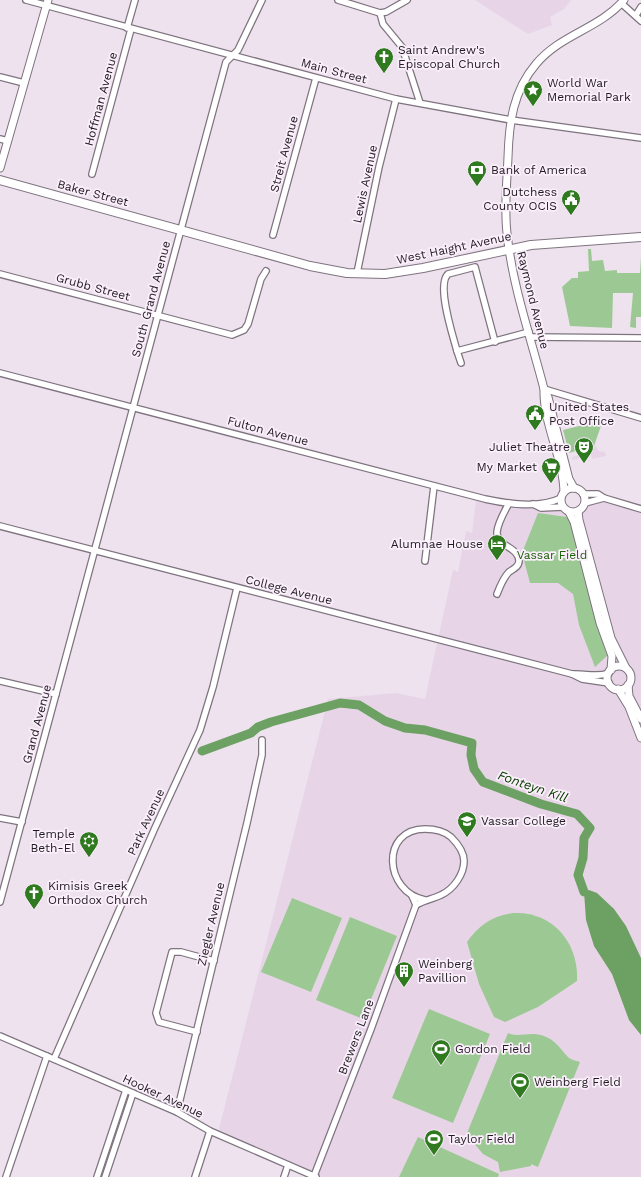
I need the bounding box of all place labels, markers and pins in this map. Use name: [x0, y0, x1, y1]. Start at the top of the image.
place label: Saint Andrew's Episcopal Church: [398, 43, 500, 71]
church icon: Saint Andrew's Episcopal Church: [373, 46, 395, 74]
place label: World War Memorial Park: [547, 76, 631, 104]
place icon: World War Memorial Park: [522, 79, 544, 107]
bank icon: Bank of America: [466, 159, 488, 187]
place label: Bank of America: [491, 163, 587, 177]
place label: Dutchess County OCIS: [483, 185, 557, 213]
public building icon: Dutchess County OCIS: [560, 188, 582, 216]
place label: United States Post Office: [549, 400, 629, 428]
public building icon: United States Post Office: [524, 403, 546, 431]
theatre icon: Juliet Theatre: [573, 436, 595, 464]
place label: Juliet Theatre: [489, 440, 570, 454]
supermarket icon: My Market: [540, 456, 562, 484]
place label: My Market: [477, 460, 537, 474]
hotel icon: Alumnae House: [486, 533, 508, 561]
place label: Alumnae House: [391, 537, 483, 551]
school or university icon: Vassar College: [456, 810, 478, 838]
place label: Vassar College: [481, 814, 566, 828]
place label: Temple Beth-El: [31, 827, 75, 855]
synagogue icon: Temple Beth-El: [78, 830, 100, 858]
place label: Kimisis Greek Orthodox Church: [48, 879, 148, 907]
church icon: Kimisis Greek Orthodox Church: [23, 882, 45, 910]
place label: Weinberg Pavillion: [418, 957, 473, 985]
building icon: Weinberg Pavillion: [393, 960, 415, 988]
sports icon: Gordon Field: [430, 1038, 452, 1066]
place label: Gordon Field: [455, 1042, 530, 1056]
sports icon: Weinberg Field: [509, 1071, 531, 1099]
place label: Weinberg Field: [534, 1075, 621, 1089]
sports icon: Taylor Field: [423, 1128, 445, 1156]
place label: Taylor Field: [448, 1132, 515, 1146]

